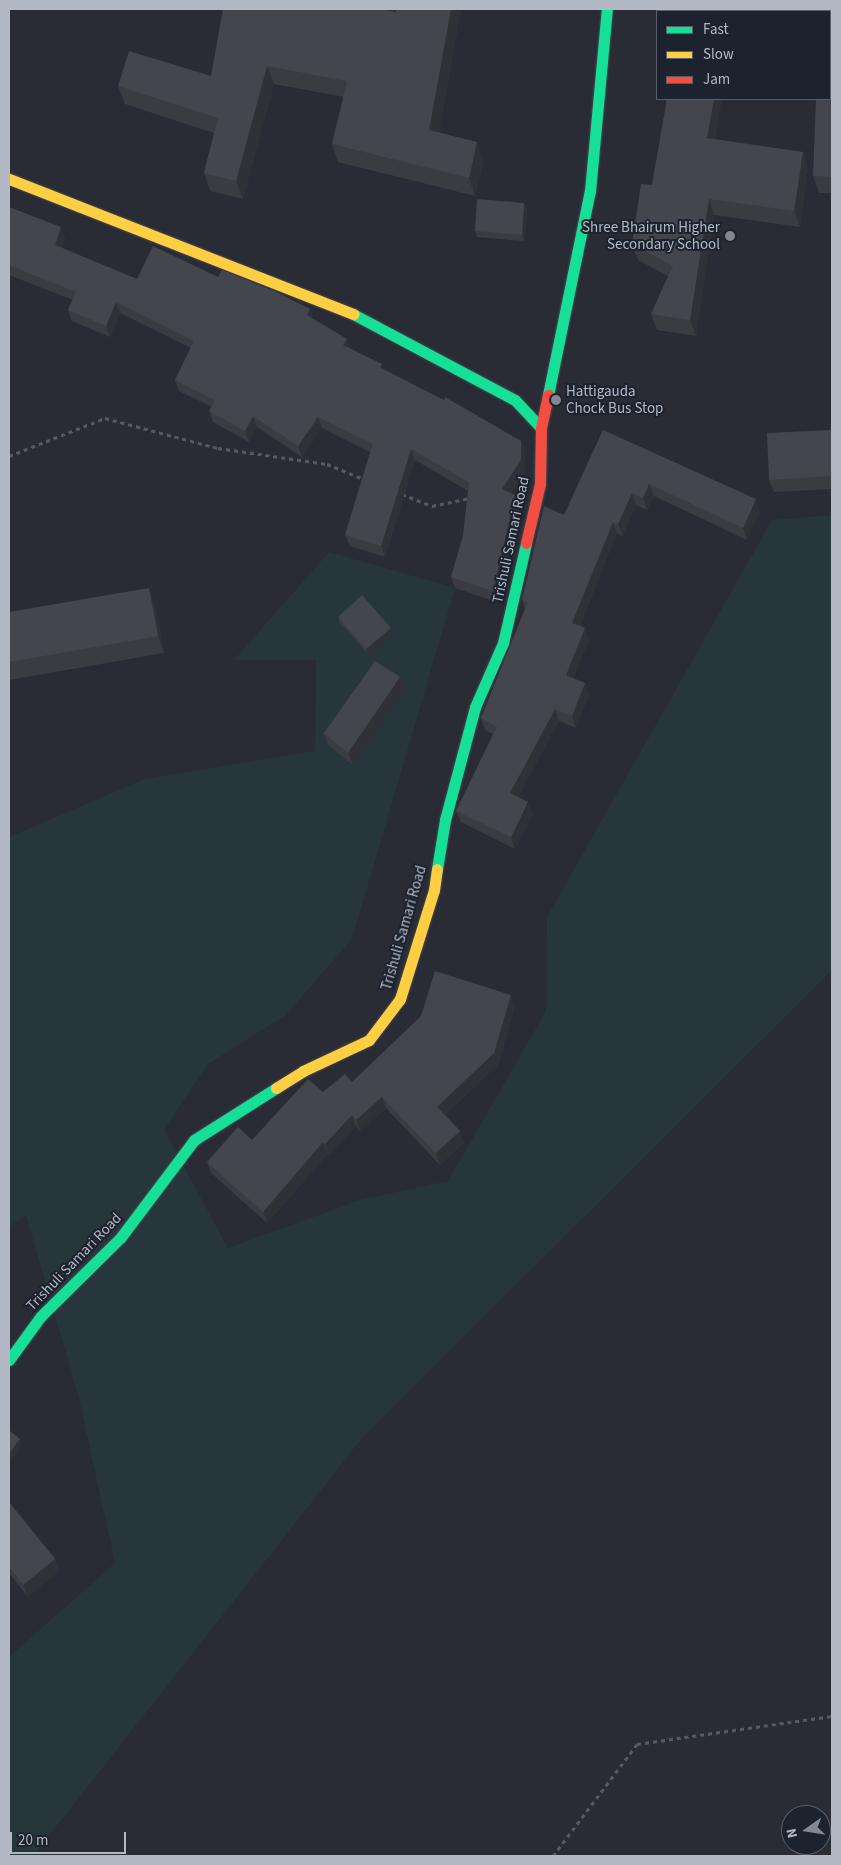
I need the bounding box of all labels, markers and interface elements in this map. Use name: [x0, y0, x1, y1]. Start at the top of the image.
legend: [656, 10, 831, 100]
text: Fast: [703, 19, 729, 40]
text: Slow: [703, 44, 734, 65]
text: Jam: [703, 69, 730, 90]
place label: Shree Bhairum Higher Secondary School: [582, 218, 720, 253]
marker: Shree Bhairum Higher Secondary School: [724, 230, 736, 242]
place label: Hattigauda Chock Bus Stop: [566, 382, 663, 417]
marker: Hattigauda Chock Bus Stop: [550, 394, 562, 406]
street label: Trishuli Samari Road: [489, 475, 533, 605]
street label: Trishuli Samari Road: [378, 864, 430, 992]
street label: Trishuli Samari Road: [23, 1209, 125, 1315]
north arrow: [781, 1805, 831, 1855]
scale bar: [12, 1822, 129, 1854]
text: N: [782, 1826, 803, 1840]
text: 20 m: [18, 1830, 48, 1851]

